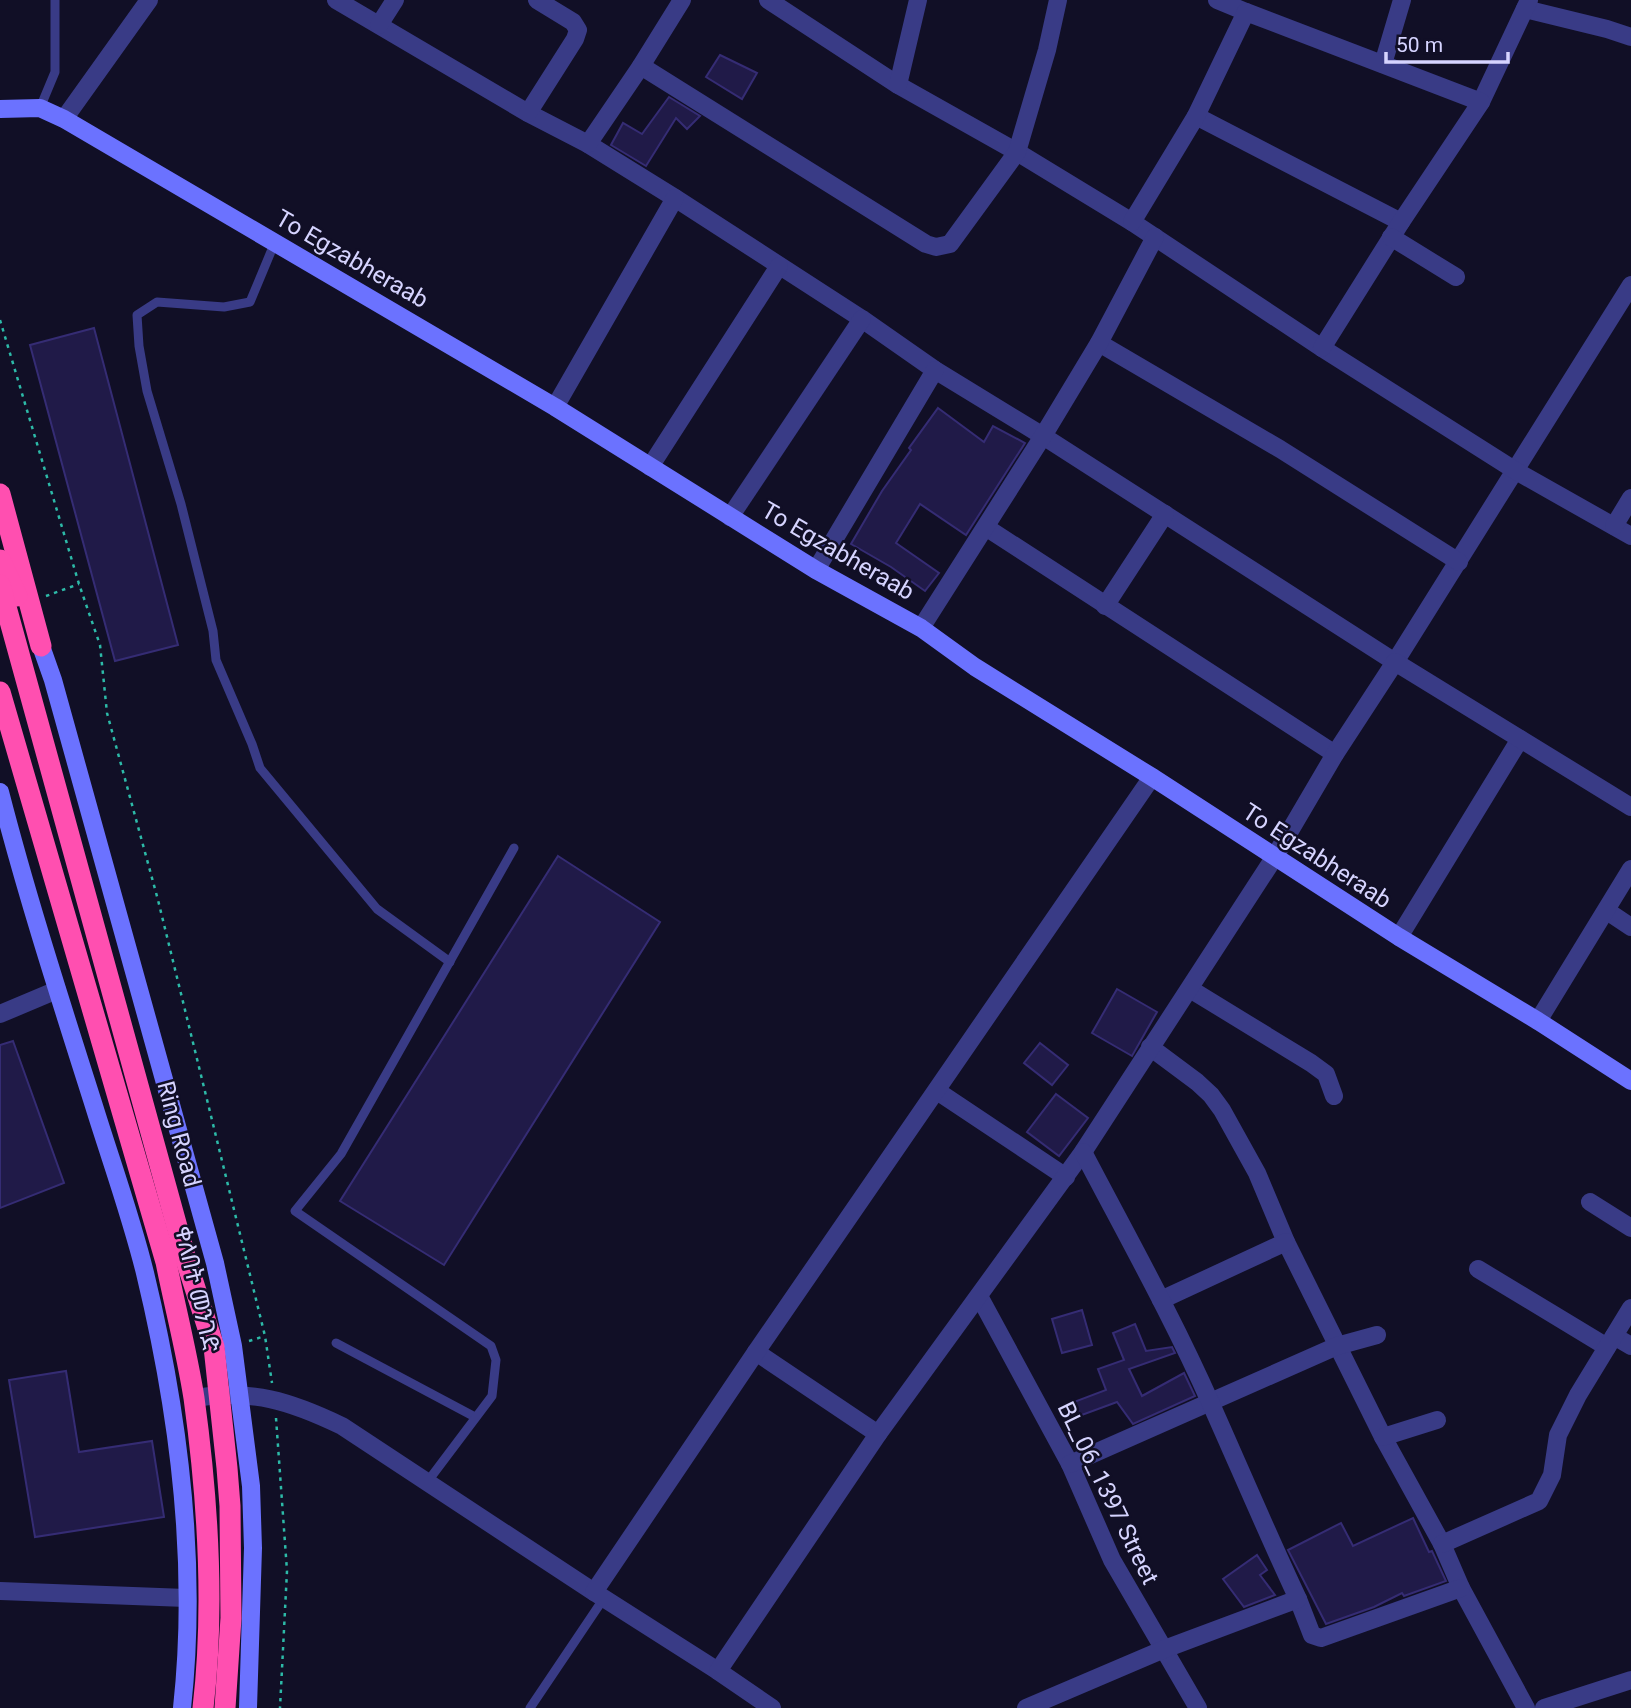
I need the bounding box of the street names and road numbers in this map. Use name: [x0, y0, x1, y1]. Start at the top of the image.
street label: To Egzabheraab: [271, 204, 433, 314]
street label: To Egzabheraab: [757, 496, 919, 606]
street label: To Egzabheraab: [1238, 798, 1396, 914]
street label: Ring Road: [151, 1078, 207, 1190]
street label: ቀለበት መንገድ: [169, 1223, 225, 1355]
street label: BL_06_1397 Street: [1052, 1397, 1164, 1589]

